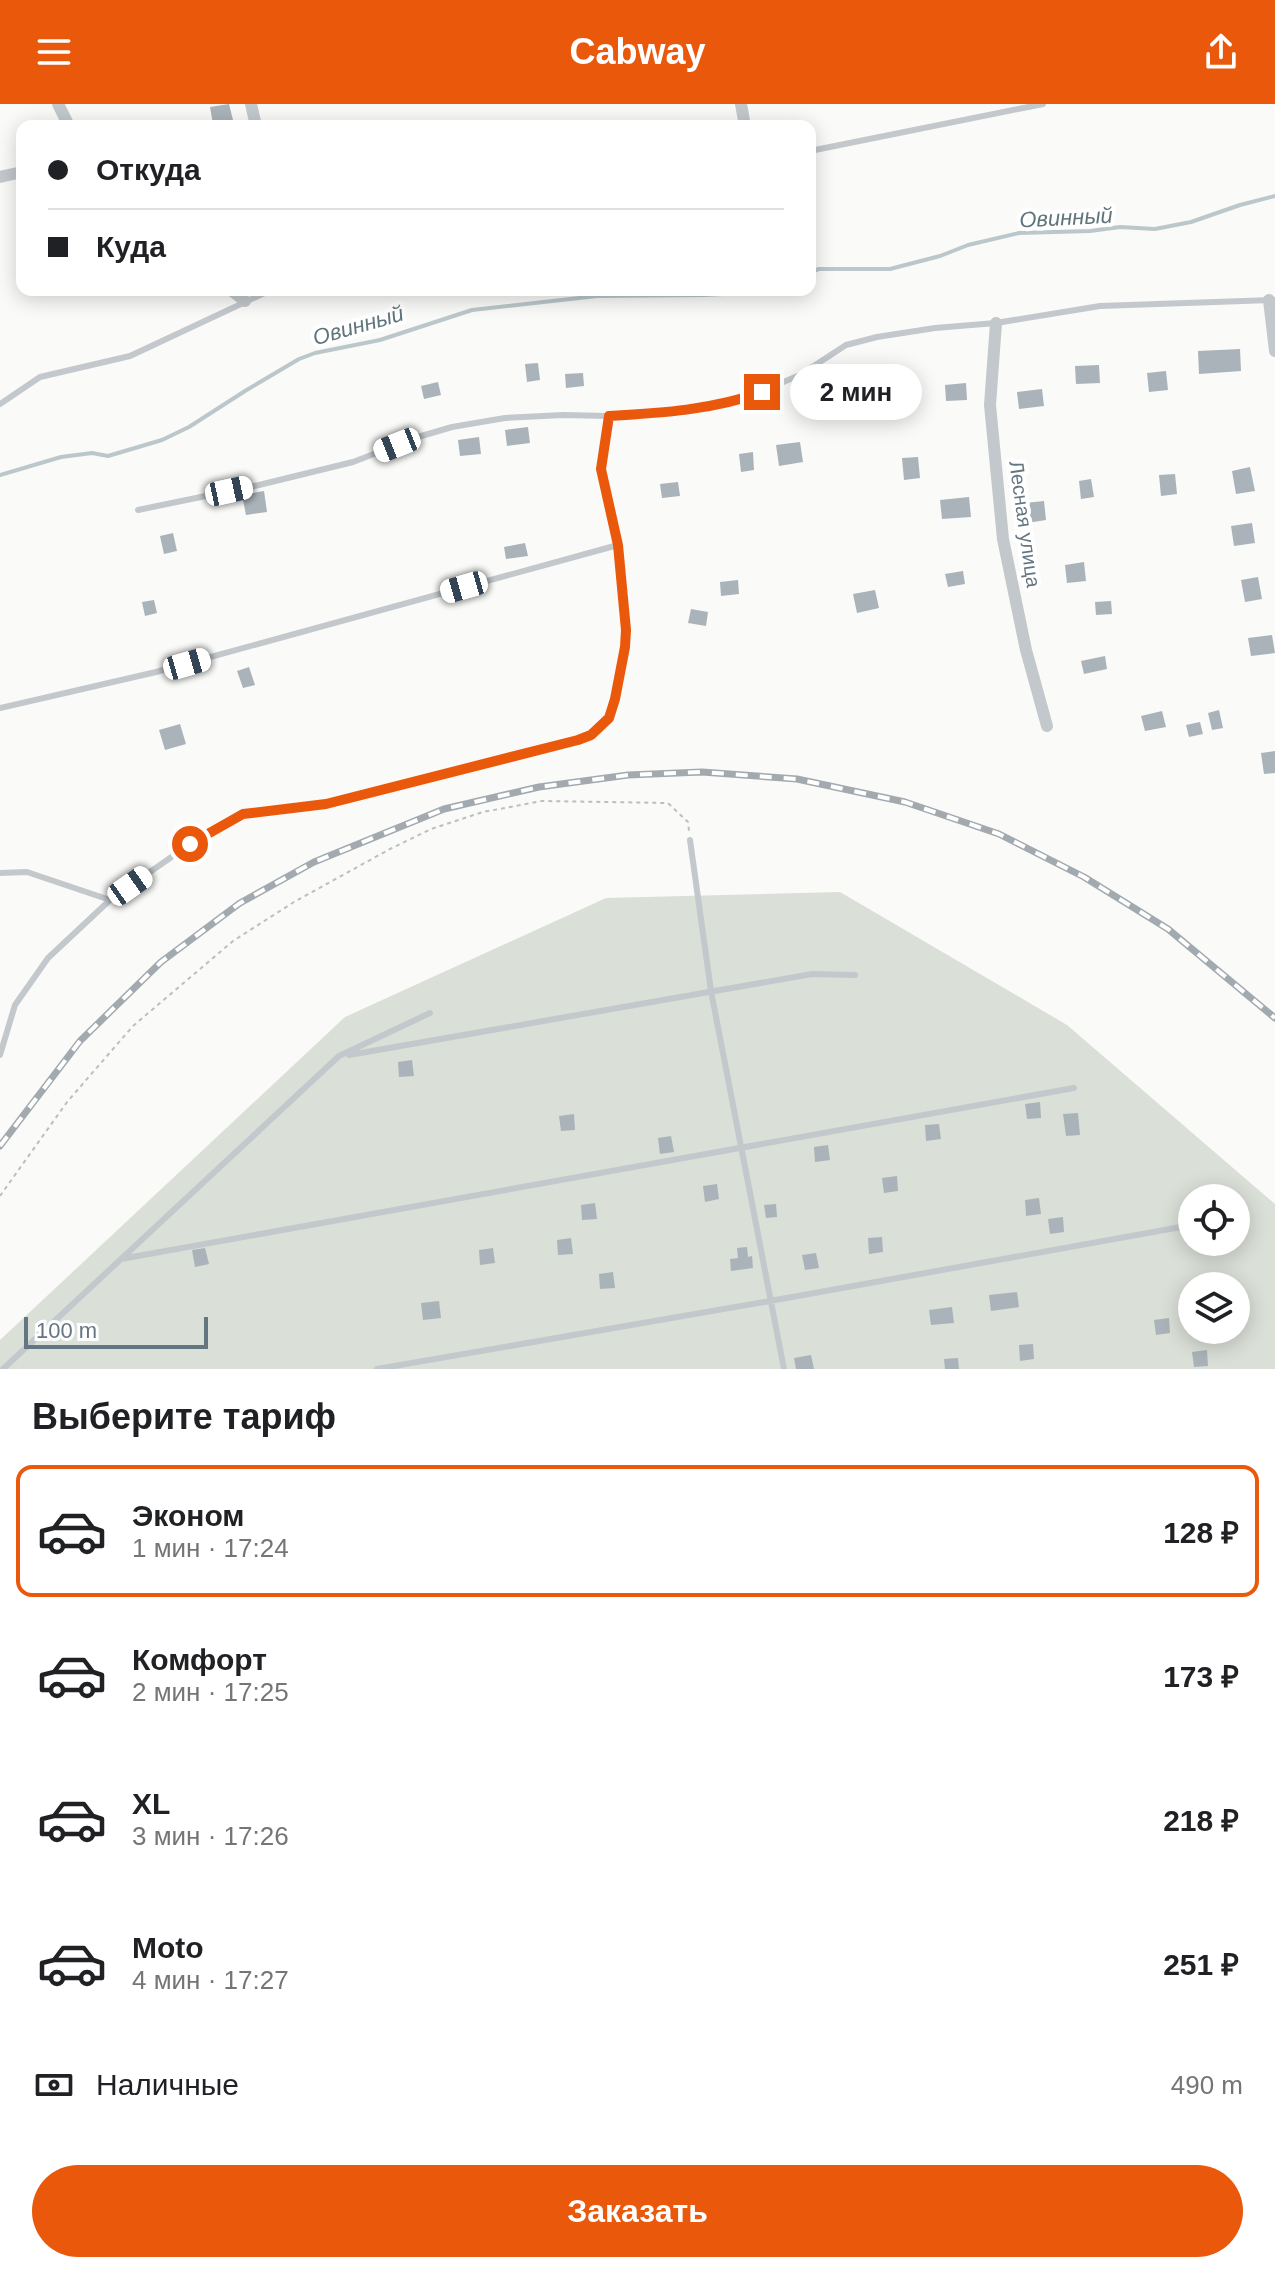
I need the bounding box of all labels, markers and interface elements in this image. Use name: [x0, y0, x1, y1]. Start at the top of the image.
icon: menu: [32, 30, 76, 74]
icon: share: [1199, 30, 1243, 74]
text: Cabway: [569, 31, 706, 72]
text: Откуда: [96, 153, 201, 186]
water label: Овинный: [1019, 203, 1113, 232]
text: Куда: [96, 230, 166, 263]
water label: Овинный: [310, 301, 407, 350]
callout: 2 мин: [790, 364, 922, 420]
route end: [744, 374, 780, 410]
text: 2 мин: [820, 377, 892, 407]
car: [370, 425, 424, 465]
street label: Лесная улица: [1005, 459, 1045, 590]
car: [203, 474, 255, 508]
car: [438, 569, 490, 605]
car: [161, 646, 213, 682]
route start: [172, 826, 208, 862]
car: [103, 862, 157, 910]
map controls: [1178, 1184, 1250, 1344]
button: locate: [1178, 1184, 1250, 1256]
button: layers: [1178, 1272, 1250, 1344]
scale bar: [24, 1313, 208, 1349]
text: 100 m: [36, 1318, 97, 1343]
text: Выберите тариф: [32, 1396, 336, 1437]
icon: car: [36, 1495, 108, 1567]
text: Эконом: [132, 1499, 245, 1532]
text: 128 ₽: [1163, 1516, 1239, 1549]
text: 1 мин · 17:24: [132, 1533, 289, 1563]
icon: car: [36, 1639, 108, 1711]
text: Комфорт: [132, 1643, 267, 1676]
text: 173 ₽: [1163, 1660, 1239, 1693]
text: 2 мин · 17:25: [132, 1677, 289, 1707]
icon: car: [36, 1783, 108, 1855]
text: XL: [132, 1787, 170, 1820]
text: 218 ₽: [1163, 1804, 1239, 1837]
text: 3 мин · 17:26: [132, 1821, 289, 1851]
icon: car: [36, 1927, 108, 1999]
text: Moto: [132, 1931, 204, 1964]
text: 251 ₽: [1163, 1948, 1239, 1981]
text: 4 мин · 17:27: [132, 1965, 289, 1995]
icon: cash: [32, 2063, 76, 2107]
text: Наличные: [96, 2068, 239, 2101]
text: 490 m: [1171, 2070, 1243, 2100]
button: Заказать: [32, 2165, 1243, 2257]

